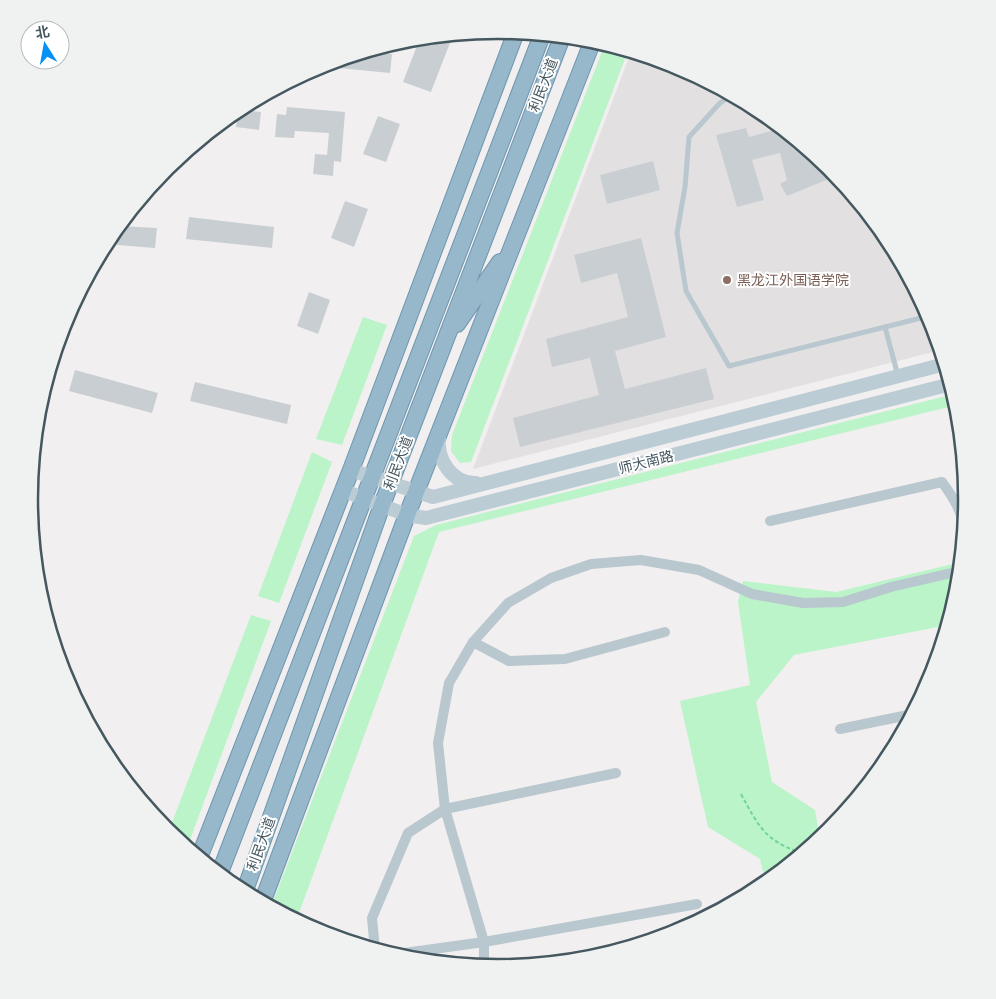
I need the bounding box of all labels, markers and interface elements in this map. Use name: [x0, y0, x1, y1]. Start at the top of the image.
north arrow: [20, 20, 70, 70]
text: 北: [34, 21, 51, 42]
street label: 利民大道: [524, 55, 561, 114]
place label: 黑龙江外国语学院: [737, 270, 849, 289]
marker: 黑龙江外国语学院: [721, 274, 733, 286]
street label: 利民大道: [379, 433, 416, 492]
street label: 师大南路: [616, 446, 675, 478]
street label: 利民大道: [242, 814, 279, 873]

